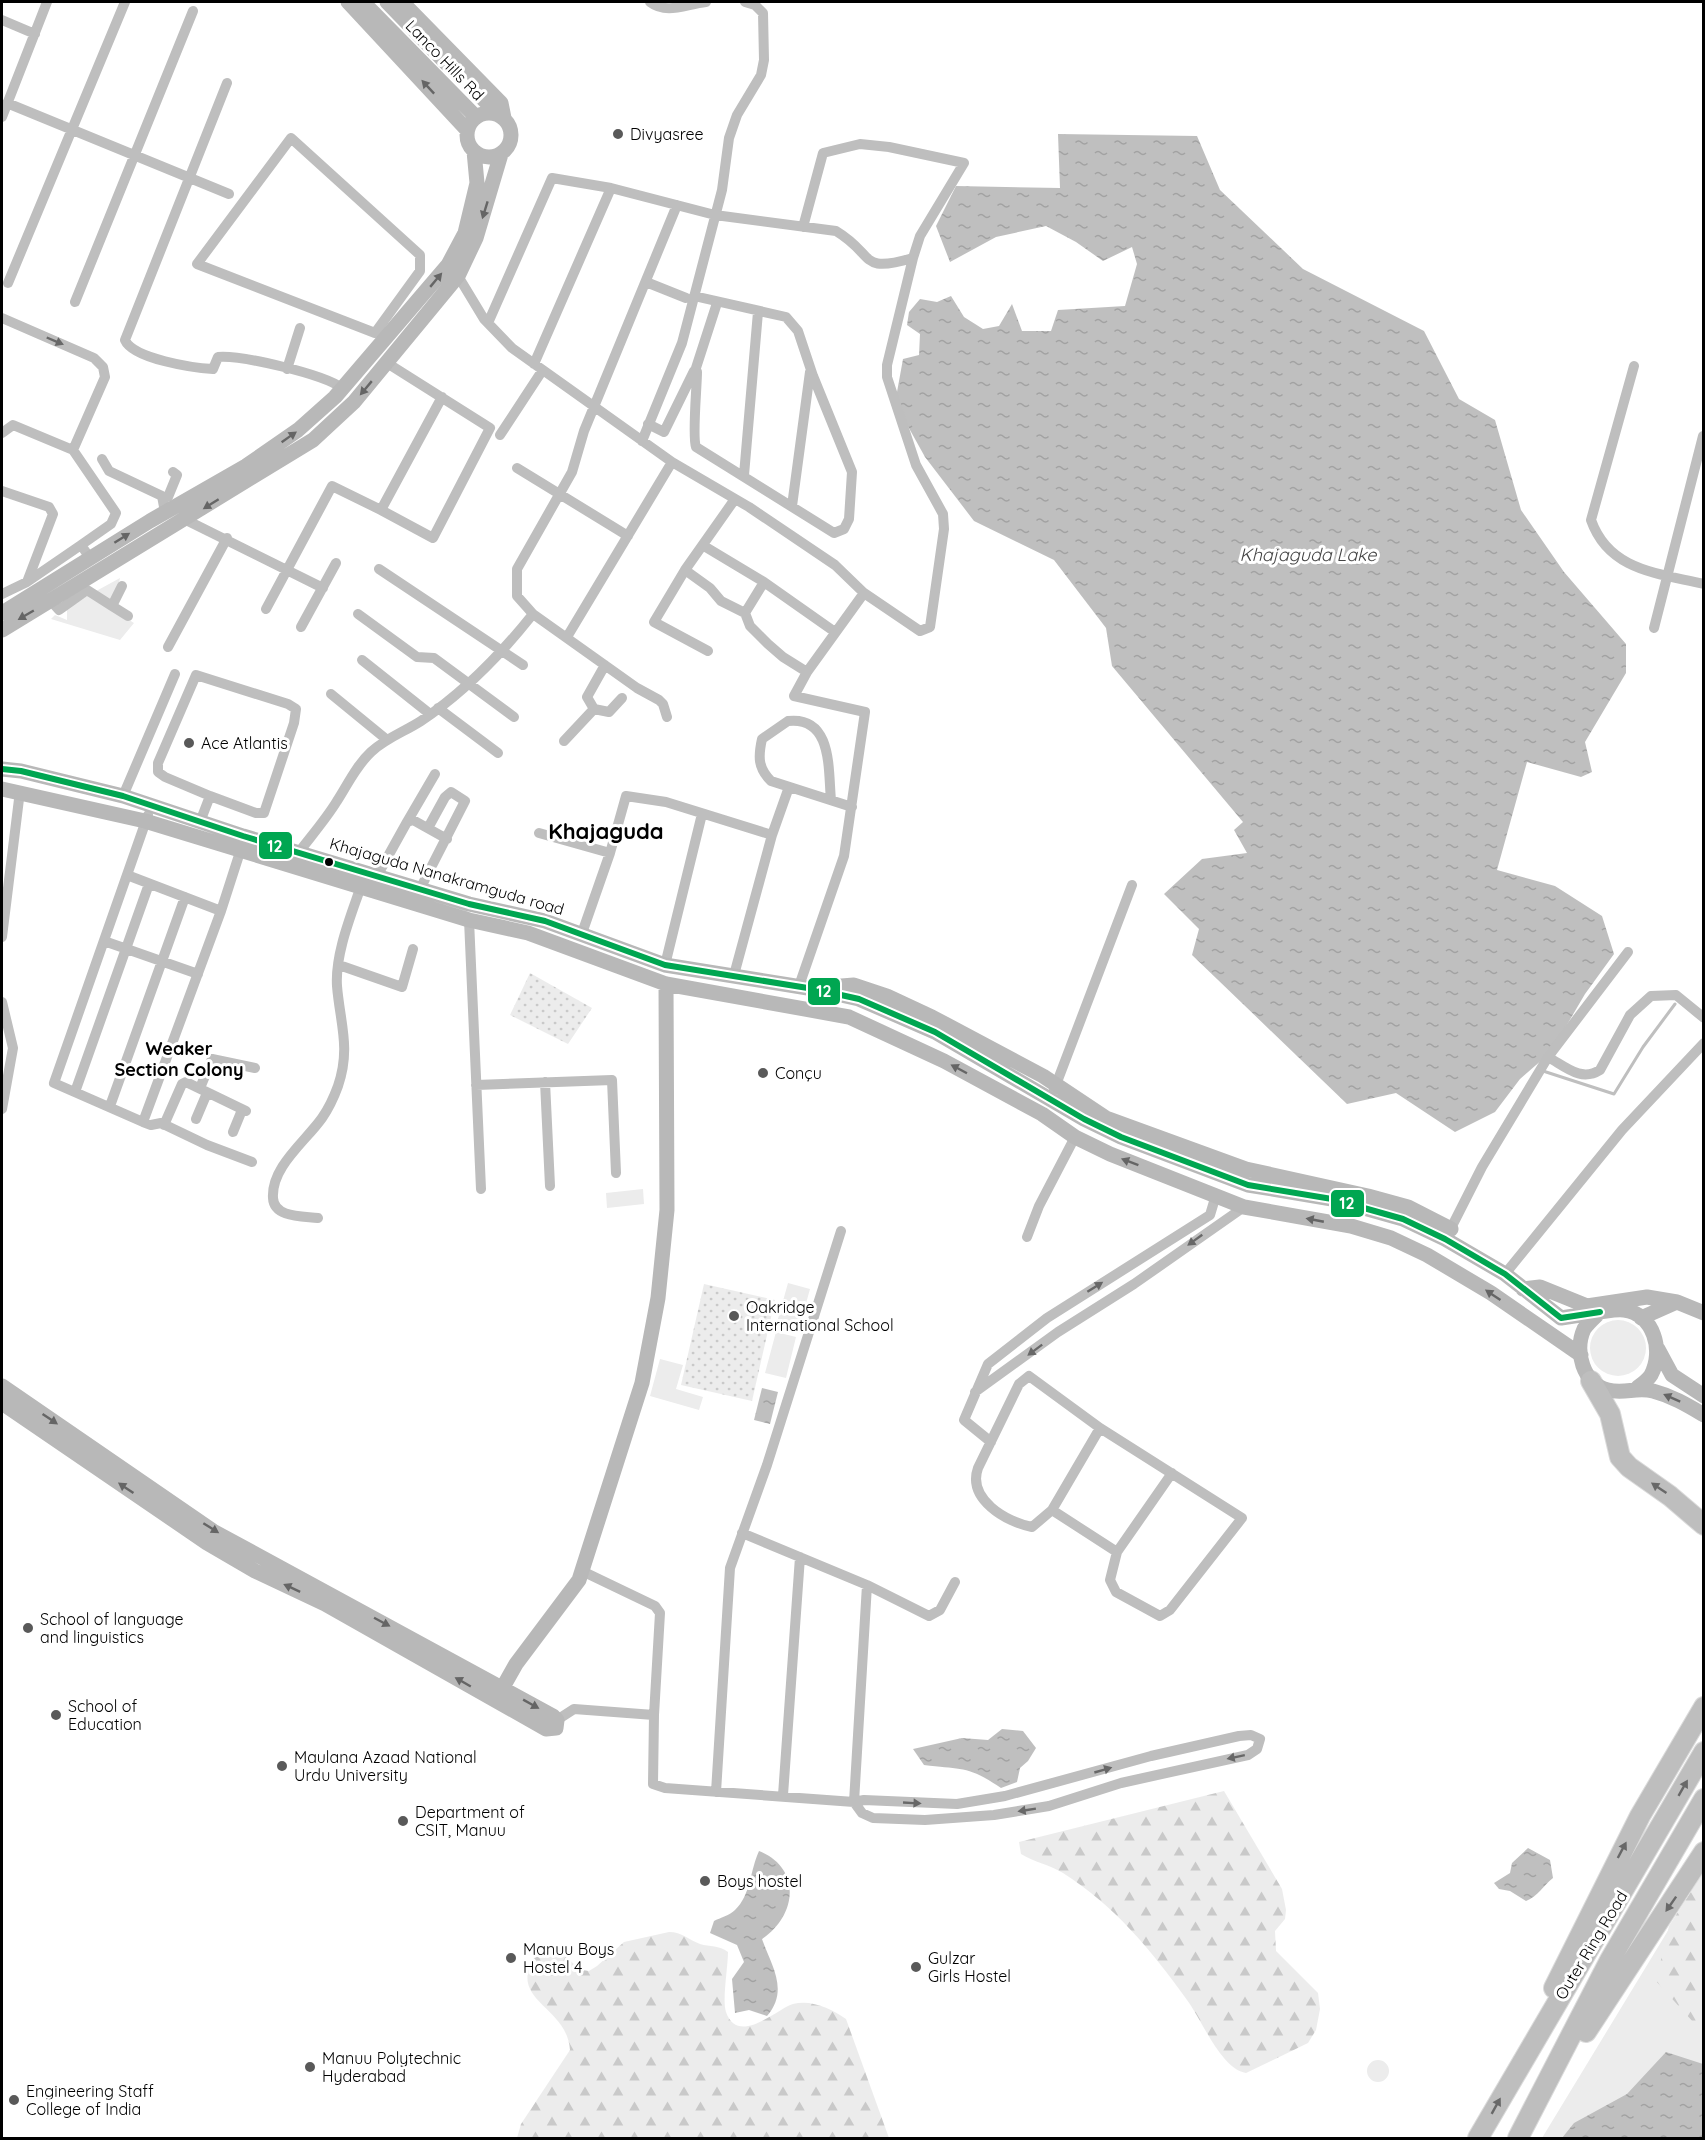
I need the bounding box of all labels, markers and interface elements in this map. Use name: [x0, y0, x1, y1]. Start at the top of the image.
street label: Lanco Hills Rd: [402, 16, 488, 104]
one-way arrow: [421, 80, 435, 94]
place label: Divyasree: [630, 124, 704, 144]
marker: Divyasree: [611, 127, 625, 141]
one-way arrow: [480, 201, 489, 219]
one-way arrow: [430, 272, 442, 287]
one-way arrow: [47, 336, 65, 346]
one-way arrow: [360, 380, 373, 395]
one-way arrow: [280, 431, 296, 443]
one-way arrow: [203, 499, 219, 510]
one-way arrow: [114, 532, 130, 543]
water label: Khajaguda Lake: [1240, 543, 1377, 566]
one-way arrow: [18, 610, 34, 621]
place label: Ace Atlantis: [201, 733, 288, 753]
marker: Ace Atlantis: [182, 736, 196, 750]
district label: Khajaguda: [548, 817, 664, 845]
line badge: 12: [258, 831, 293, 860]
street label: Khajaguda Nanakramguda road: [327, 833, 567, 919]
text: 12: [267, 836, 283, 856]
unlabelled marker: [323, 856, 335, 868]
line badge: 12: [807, 977, 841, 1006]
text: 12: [816, 981, 832, 1001]
district label: Weaker Section Colony: [115, 1037, 243, 1081]
place label: Conçu: [775, 1063, 822, 1083]
one-way arrow: [950, 1064, 967, 1074]
marker: Conçu: [756, 1066, 770, 1080]
one-way arrow: [1121, 1157, 1139, 1166]
line badge: 12: [1330, 1189, 1365, 1218]
text: 12: [1339, 1193, 1355, 1213]
one-way arrow: [1305, 1215, 1324, 1224]
one-way arrow: [1188, 1234, 1204, 1246]
one-way arrow: [1087, 1282, 1104, 1293]
one-way arrow: [1485, 1289, 1501, 1301]
place label: Oakridge International School: [746, 1297, 894, 1335]
marker: Oakridge International School: [727, 1309, 741, 1323]
one-way arrow: [1027, 1343, 1042, 1355]
one-way arrow: [1662, 1393, 1680, 1403]
one-way arrow: [41, 1413, 57, 1425]
one-way arrow: [118, 1482, 134, 1494]
one-way arrow: [1651, 1482, 1667, 1494]
one-way arrow: [203, 1523, 219, 1534]
one-way arrow: [284, 1584, 301, 1593]
place label: School of language and linguistics: [40, 1609, 184, 1647]
one-way arrow: [374, 1617, 391, 1627]
marker: School of language and linguistics: [21, 1621, 35, 1635]
one-way arrow: [454, 1677, 471, 1687]
place label: School of Education: [68, 1696, 142, 1734]
one-way arrow: [523, 1699, 540, 1709]
marker: School of Education: [49, 1708, 63, 1722]
place label: Maulana Azaad National Urdu University: [294, 1747, 477, 1785]
one-way arrow: [1227, 1753, 1245, 1763]
marker: Maulana Azaad National Urdu University: [275, 1759, 289, 1773]
one-way arrow: [1094, 1765, 1112, 1774]
one-way arrow: [1678, 1779, 1688, 1796]
one-way arrow: [903, 1798, 922, 1808]
place label: Department of CSIT, Manuu: [415, 1802, 525, 1840]
one-way arrow: [1017, 1806, 1036, 1815]
marker: Department of CSIT, Manuu: [396, 1814, 410, 1828]
one-way arrow: [1617, 1841, 1627, 1858]
place label: Boys hostel: [717, 1871, 802, 1891]
marker: Boys hostel: [698, 1874, 712, 1888]
street label: Outer Ring Road: [1551, 1887, 1631, 2003]
one-way arrow: [1666, 1896, 1677, 1912]
place label: Manuu Boys Hostel 4: [523, 1939, 614, 1977]
place label: Gulzar Girls Hostel: [928, 1948, 1011, 1986]
marker: Manuu Boys Hostel 4: [504, 1951, 518, 1965]
marker: Gulzar Girls Hostel: [909, 1960, 923, 1974]
place label: Manuu Polytechnic Hyderabad: [322, 2048, 461, 2086]
marker: Manuu Polytechnic Hyderabad: [303, 2060, 317, 2074]
place label: Engineering Staff College of India: [26, 2081, 154, 2119]
marker: Engineering Staff College of India: [7, 2093, 21, 2107]
one-way arrow: [1491, 2098, 1502, 2114]

